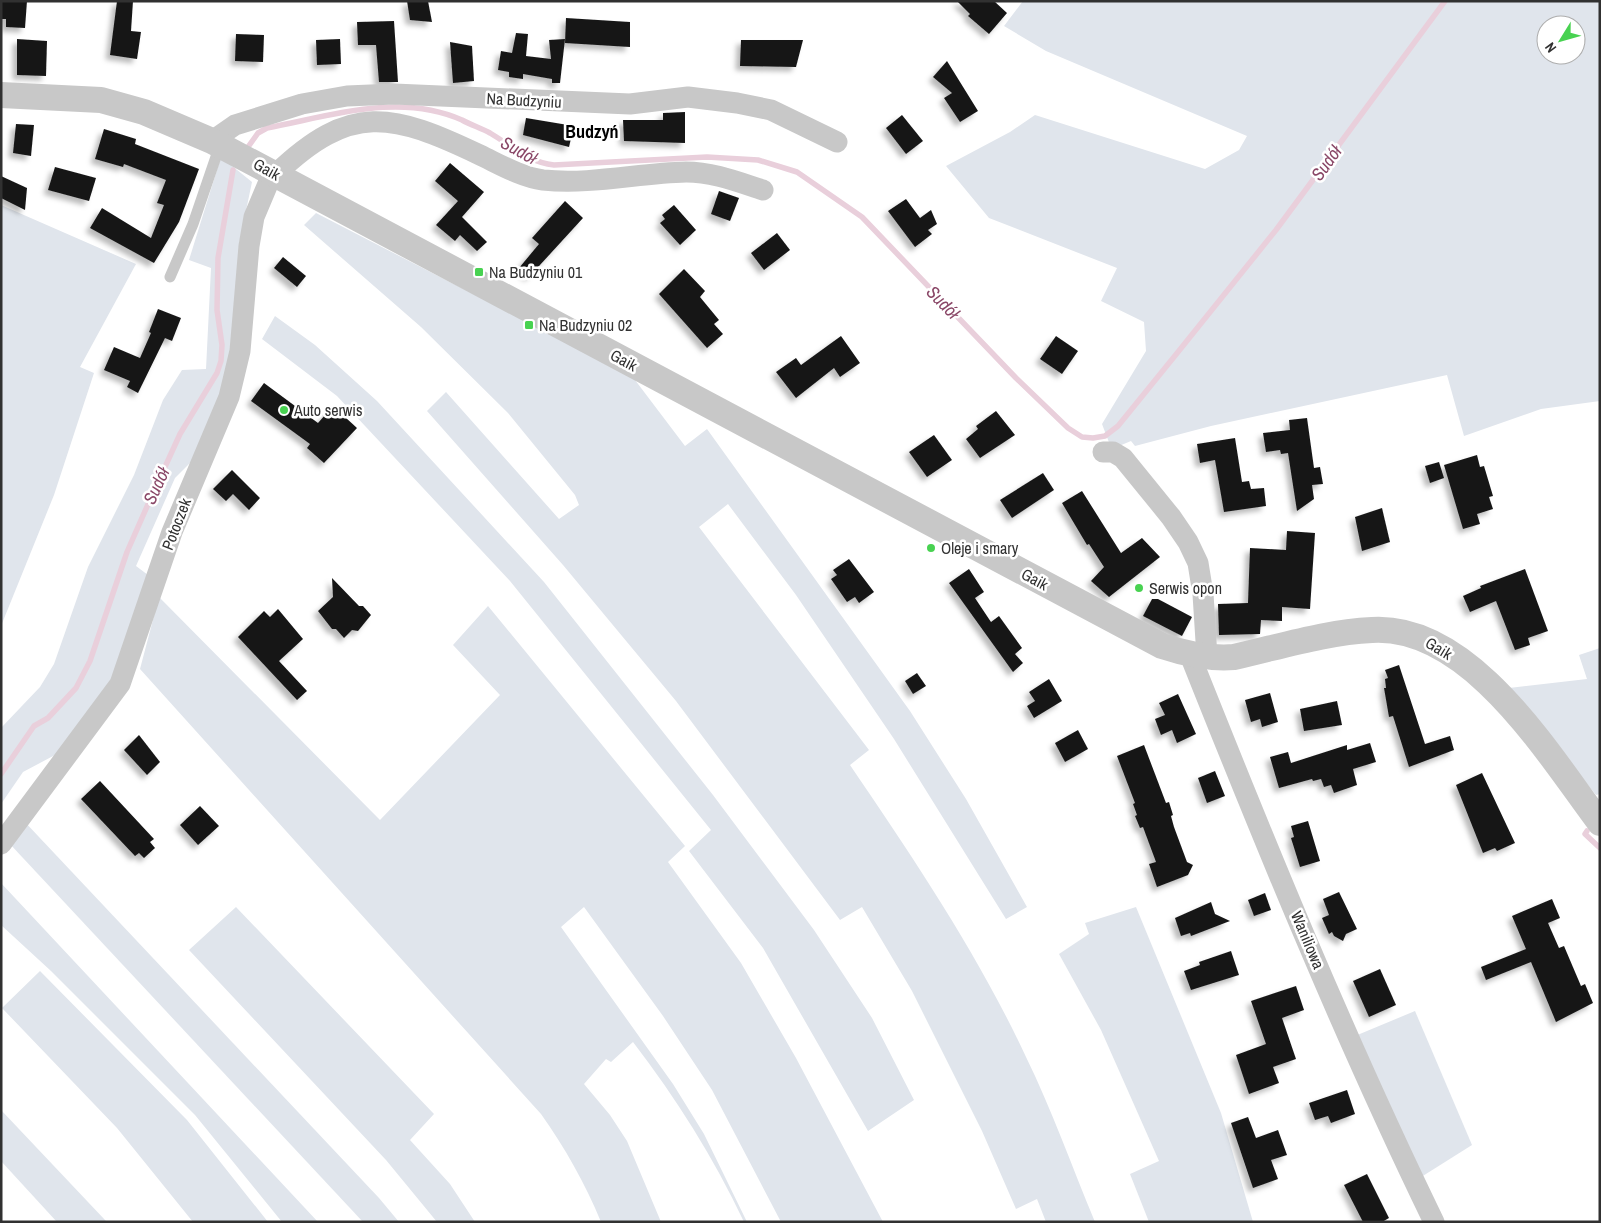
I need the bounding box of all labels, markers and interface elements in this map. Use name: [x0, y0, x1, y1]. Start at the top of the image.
north arrow: [1536, 15, 1586, 65]
text: N: [1541, 39, 1560, 57]
street label: Na Budzyniu: [486, 87, 562, 113]
district label: Budzyń: [565, 119, 619, 144]
water label: Sudół: [496, 130, 543, 171]
water label: Sudół: [1305, 139, 1348, 186]
street label: Gaik: [250, 153, 285, 186]
place label: Na Budzyniu 01: [489, 261, 583, 283]
marker: Na Budzyniu 01: [473, 266, 485, 278]
water label: Sudół: [921, 280, 966, 325]
place label: Na Budzyniu 02: [539, 314, 632, 336]
marker: Na Budzyniu 02: [523, 319, 535, 331]
street label: Gaik: [607, 344, 642, 376]
place label: Auto serwis: [293, 399, 363, 421]
marker: Auto serwis: [278, 404, 290, 416]
water label: Sudół: [137, 462, 176, 508]
street label: Potoczek: [156, 494, 196, 553]
place label: Oleje i smary: [941, 537, 1019, 559]
marker: Oleje i smary: [925, 542, 937, 554]
street label: Gaik: [1018, 563, 1053, 595]
place label: Serwis opon: [1149, 577, 1222, 599]
marker: Serwis opon: [1133, 582, 1145, 594]
street label: Gaik: [1421, 631, 1457, 665]
street label: Waniliowa: [1286, 908, 1330, 973]

